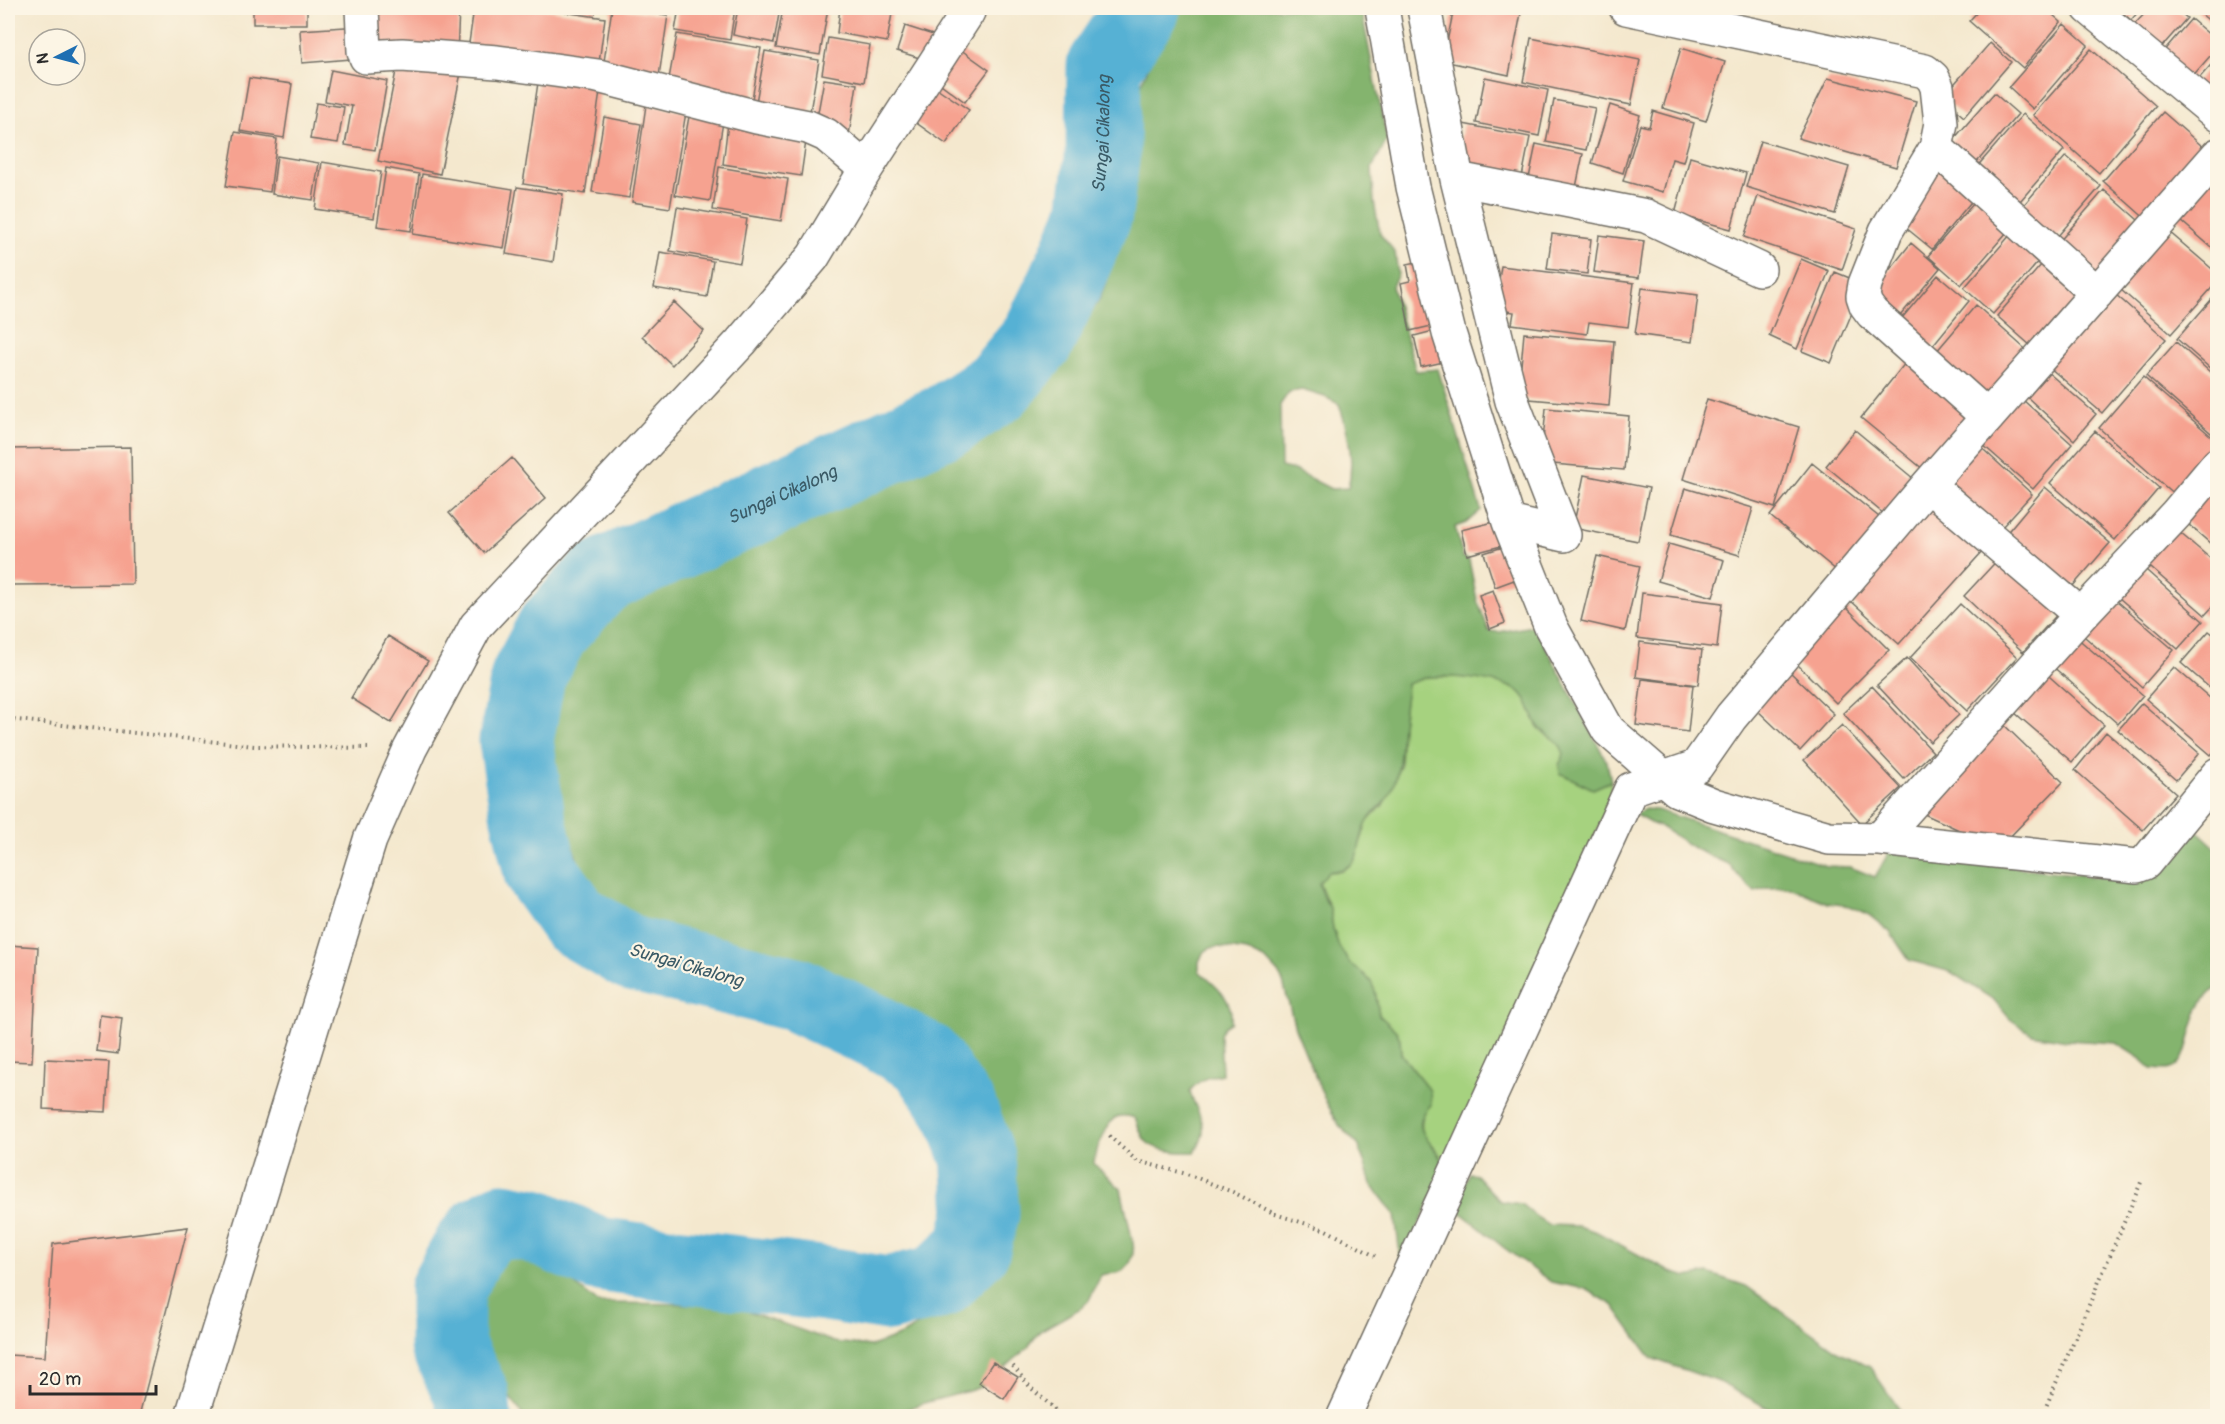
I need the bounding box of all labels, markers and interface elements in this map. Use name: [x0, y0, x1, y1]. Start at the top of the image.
north arrow: [27, 27, 87, 87]
text: N: [33, 52, 54, 65]
water label: Sungai Cikalong: [1087, 73, 1116, 194]
water label: Sungai Cikalong: [724, 460, 842, 530]
water label: Sungai Cikalong: [626, 938, 747, 993]
scale bar: [30, 1358, 156, 1396]
text: 20 m: [39, 1368, 81, 1391]

